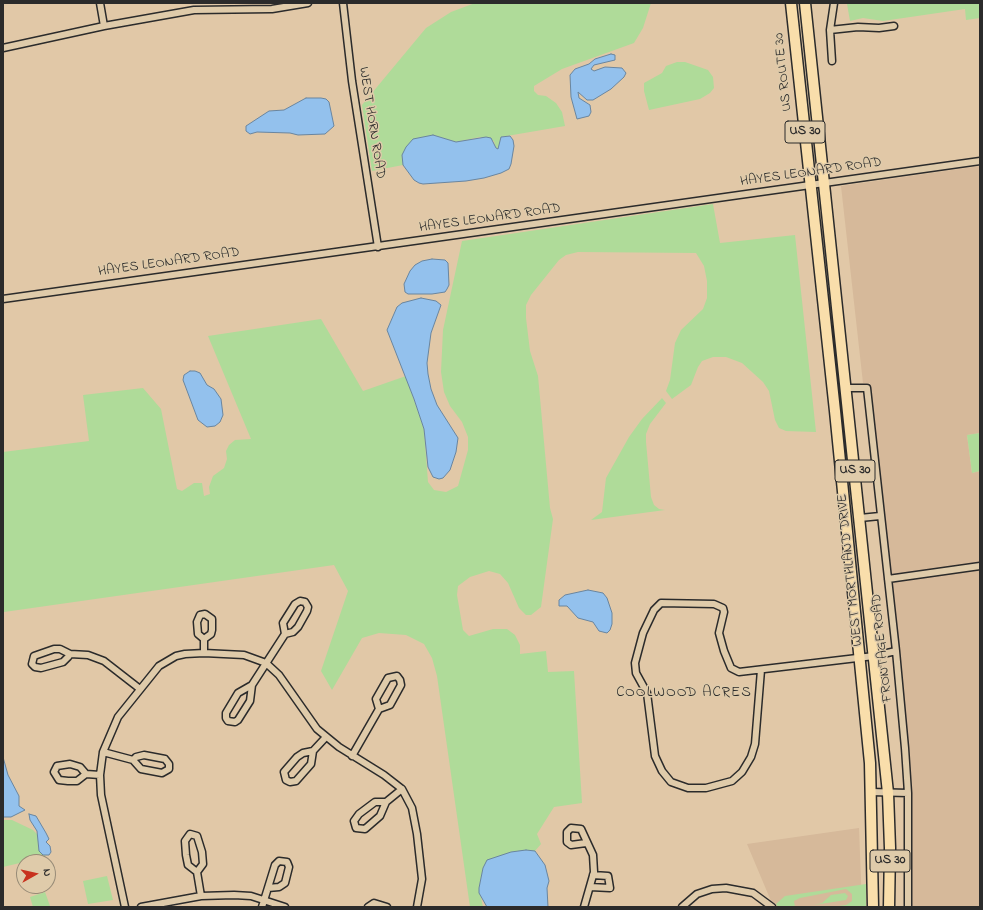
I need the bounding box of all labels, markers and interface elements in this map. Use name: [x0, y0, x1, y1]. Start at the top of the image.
street label: US ROUTE 30: [772, 32, 796, 112]
street label: WEST HORN ROAD: [354, 66, 388, 180]
road number: US 30: [785, 121, 825, 143]
street label: HAYES LEONARD ROAD: [739, 155, 883, 191]
street label: HAYES LEONARD ROAD: [418, 201, 562, 237]
street label: HAYES LEONARD ROAD: [97, 245, 241, 281]
road number: US 30: [835, 460, 875, 482]
street label: WEST MORTHLAND DRIVE: [835, 493, 867, 647]
street label: FRONTAGE ROAD: [869, 593, 897, 703]
district label: COOLWOOD ACRES: [616, 685, 752, 703]
road number: US 30: [870, 850, 910, 872]
north arrow: [16, 854, 56, 894]
text: N: [38, 868, 55, 877]

